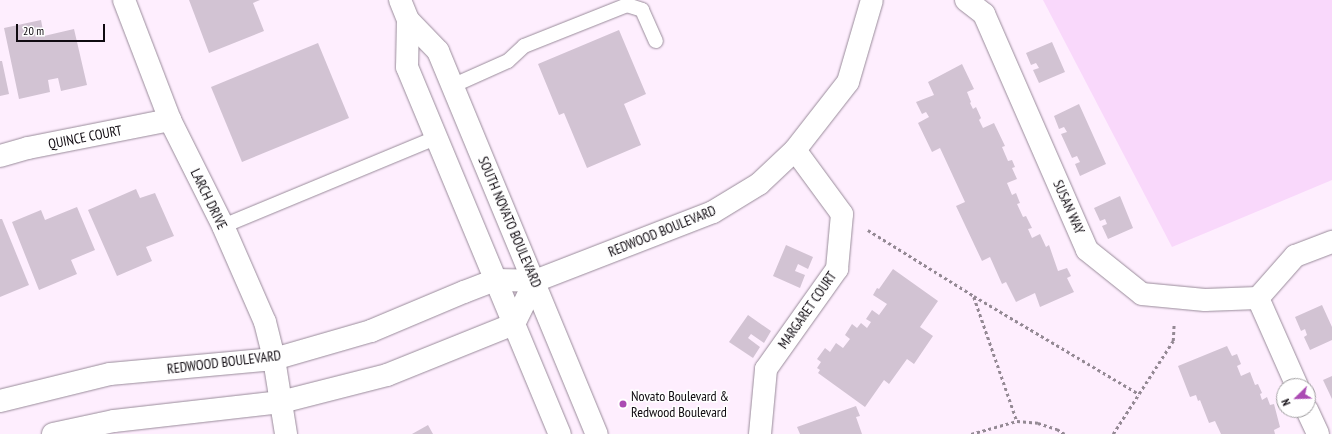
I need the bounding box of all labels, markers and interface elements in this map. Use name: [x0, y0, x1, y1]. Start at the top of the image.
scale bar: [18, 16, 107, 42]
text: 20 m: [23, 23, 44, 38]
street label: QUINCE COURT: [47, 122, 123, 152]
street label: SOUTH NOVATO BOULEVARD: [475, 154, 545, 290]
street label: LARCH DRIVE: [187, 166, 231, 232]
street label: SUSAN WAY: [1050, 177, 1088, 237]
street label: REDWOOD BOULEVARD: [606, 202, 718, 260]
street label: MARGARET COURT: [774, 268, 840, 352]
street label: REDWOOD BOULEVARD: [166, 347, 282, 377]
north arrow: [1276, 378, 1316, 418]
place label: Novato Boulevard & Redwood Boulevard: [631, 388, 729, 420]
text: N: [1278, 397, 1293, 408]
marker: Novato Boulevard & Redwood Boulevard: [618, 399, 628, 409]

